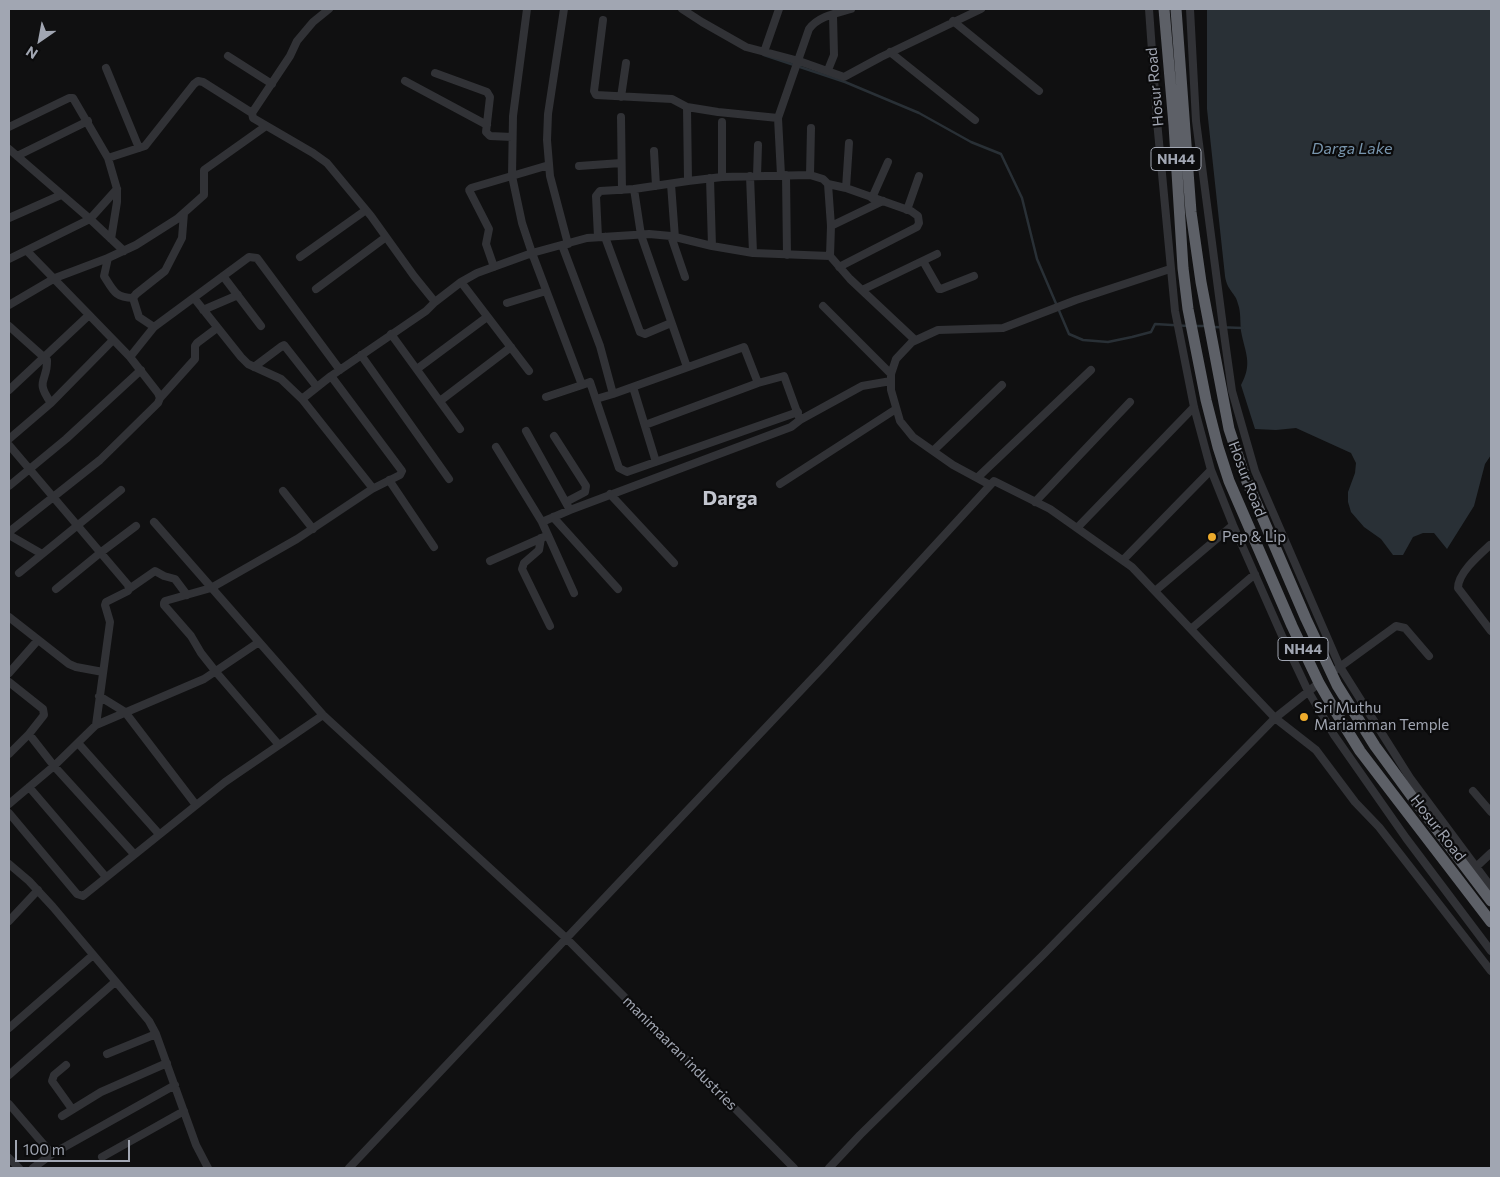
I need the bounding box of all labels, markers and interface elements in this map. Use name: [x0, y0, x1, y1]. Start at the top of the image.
north arrow: [15, 15, 65, 65]
text: N: [23, 43, 41, 63]
street label: Hosur Road: [1143, 47, 1167, 127]
water label: Darga Lake: [1312, 139, 1392, 159]
road number: NH44: [1151, 148, 1201, 170]
street label: Hosur Road: [1224, 439, 1270, 519]
district label: Darga: [703, 486, 757, 510]
place label: Pep & Lip: [1222, 528, 1286, 546]
marker: Pep & Lip: [1206, 531, 1218, 543]
road number: NH44: [1278, 638, 1328, 661]
place label: Sri Muthu Mariamman Temple: [1314, 699, 1449, 734]
marker: Sri Muthu Mariamman Temple: [1298, 711, 1310, 723]
street label: Hosur Road: [1407, 791, 1469, 865]
street label: manimaaran industries: [619, 992, 741, 1114]
scale bar: [18, 1130, 132, 1162]
text: 100 m: [23, 1140, 65, 1158]

